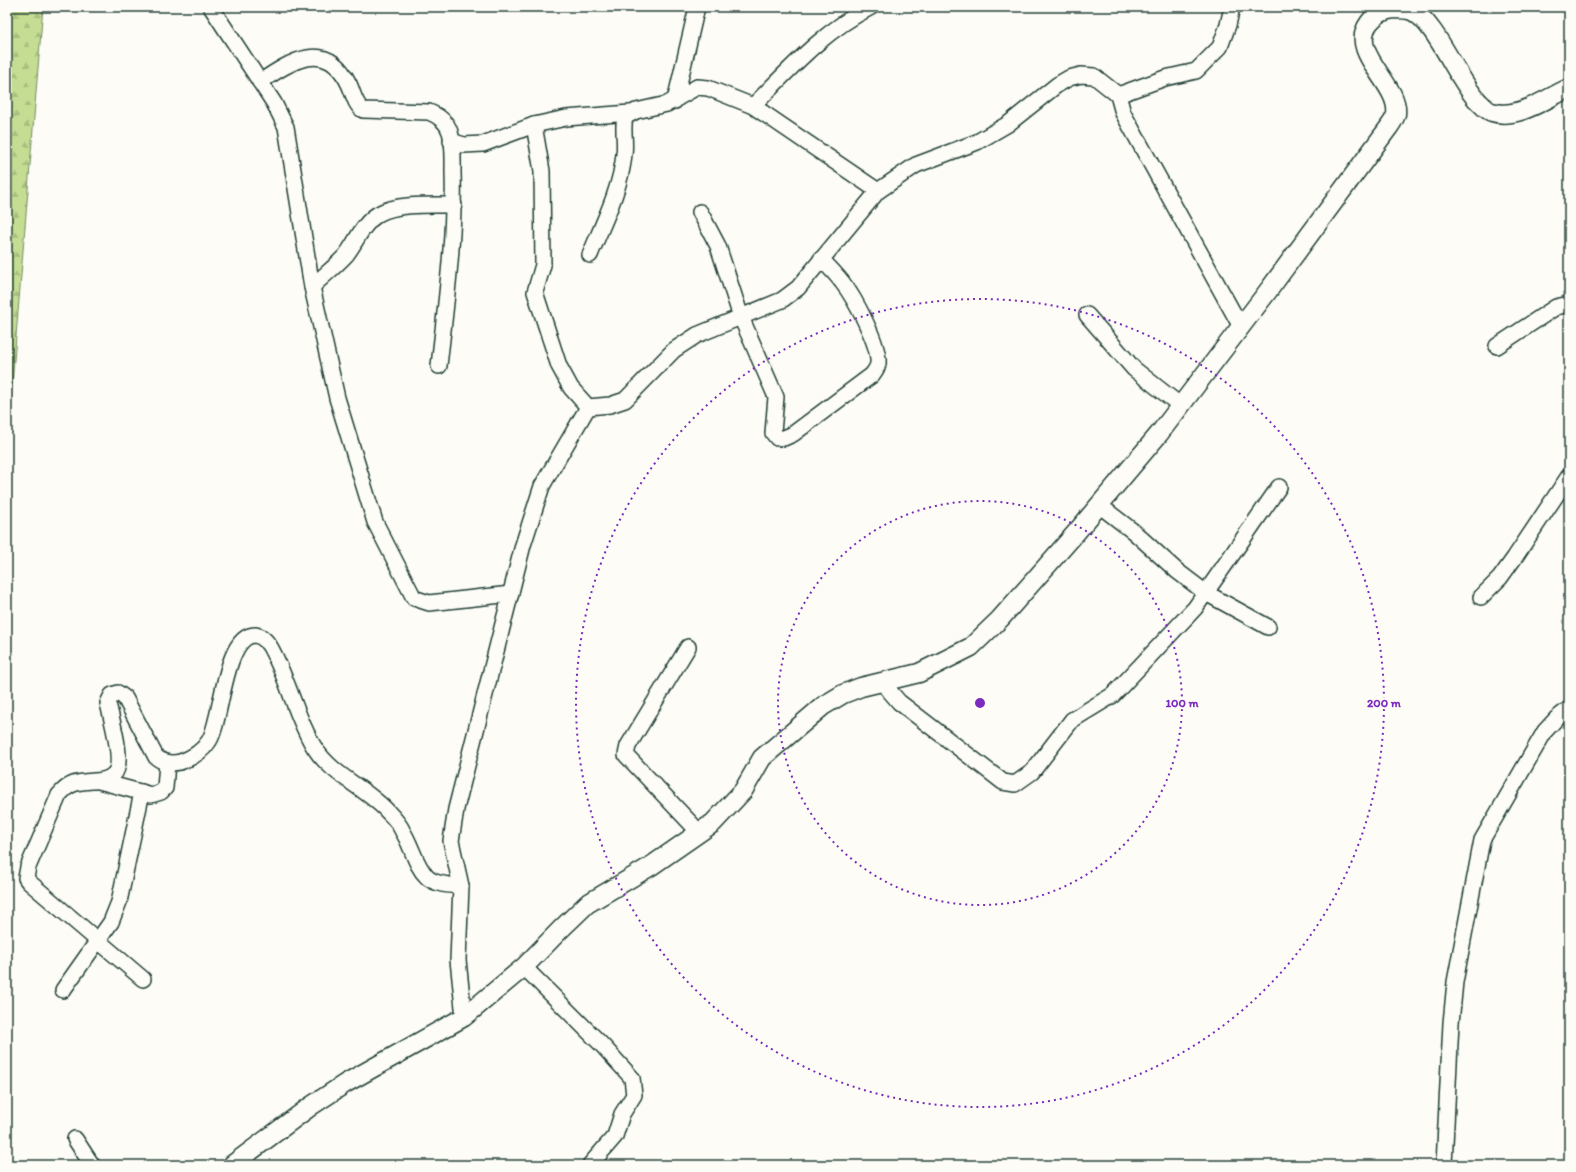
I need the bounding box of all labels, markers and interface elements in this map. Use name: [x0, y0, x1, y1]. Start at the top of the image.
centre of rings: [973, 696, 987, 710]
text: 100 m: [1165, 696, 1199, 710]
text: 200 m: [1367, 696, 1402, 710]

